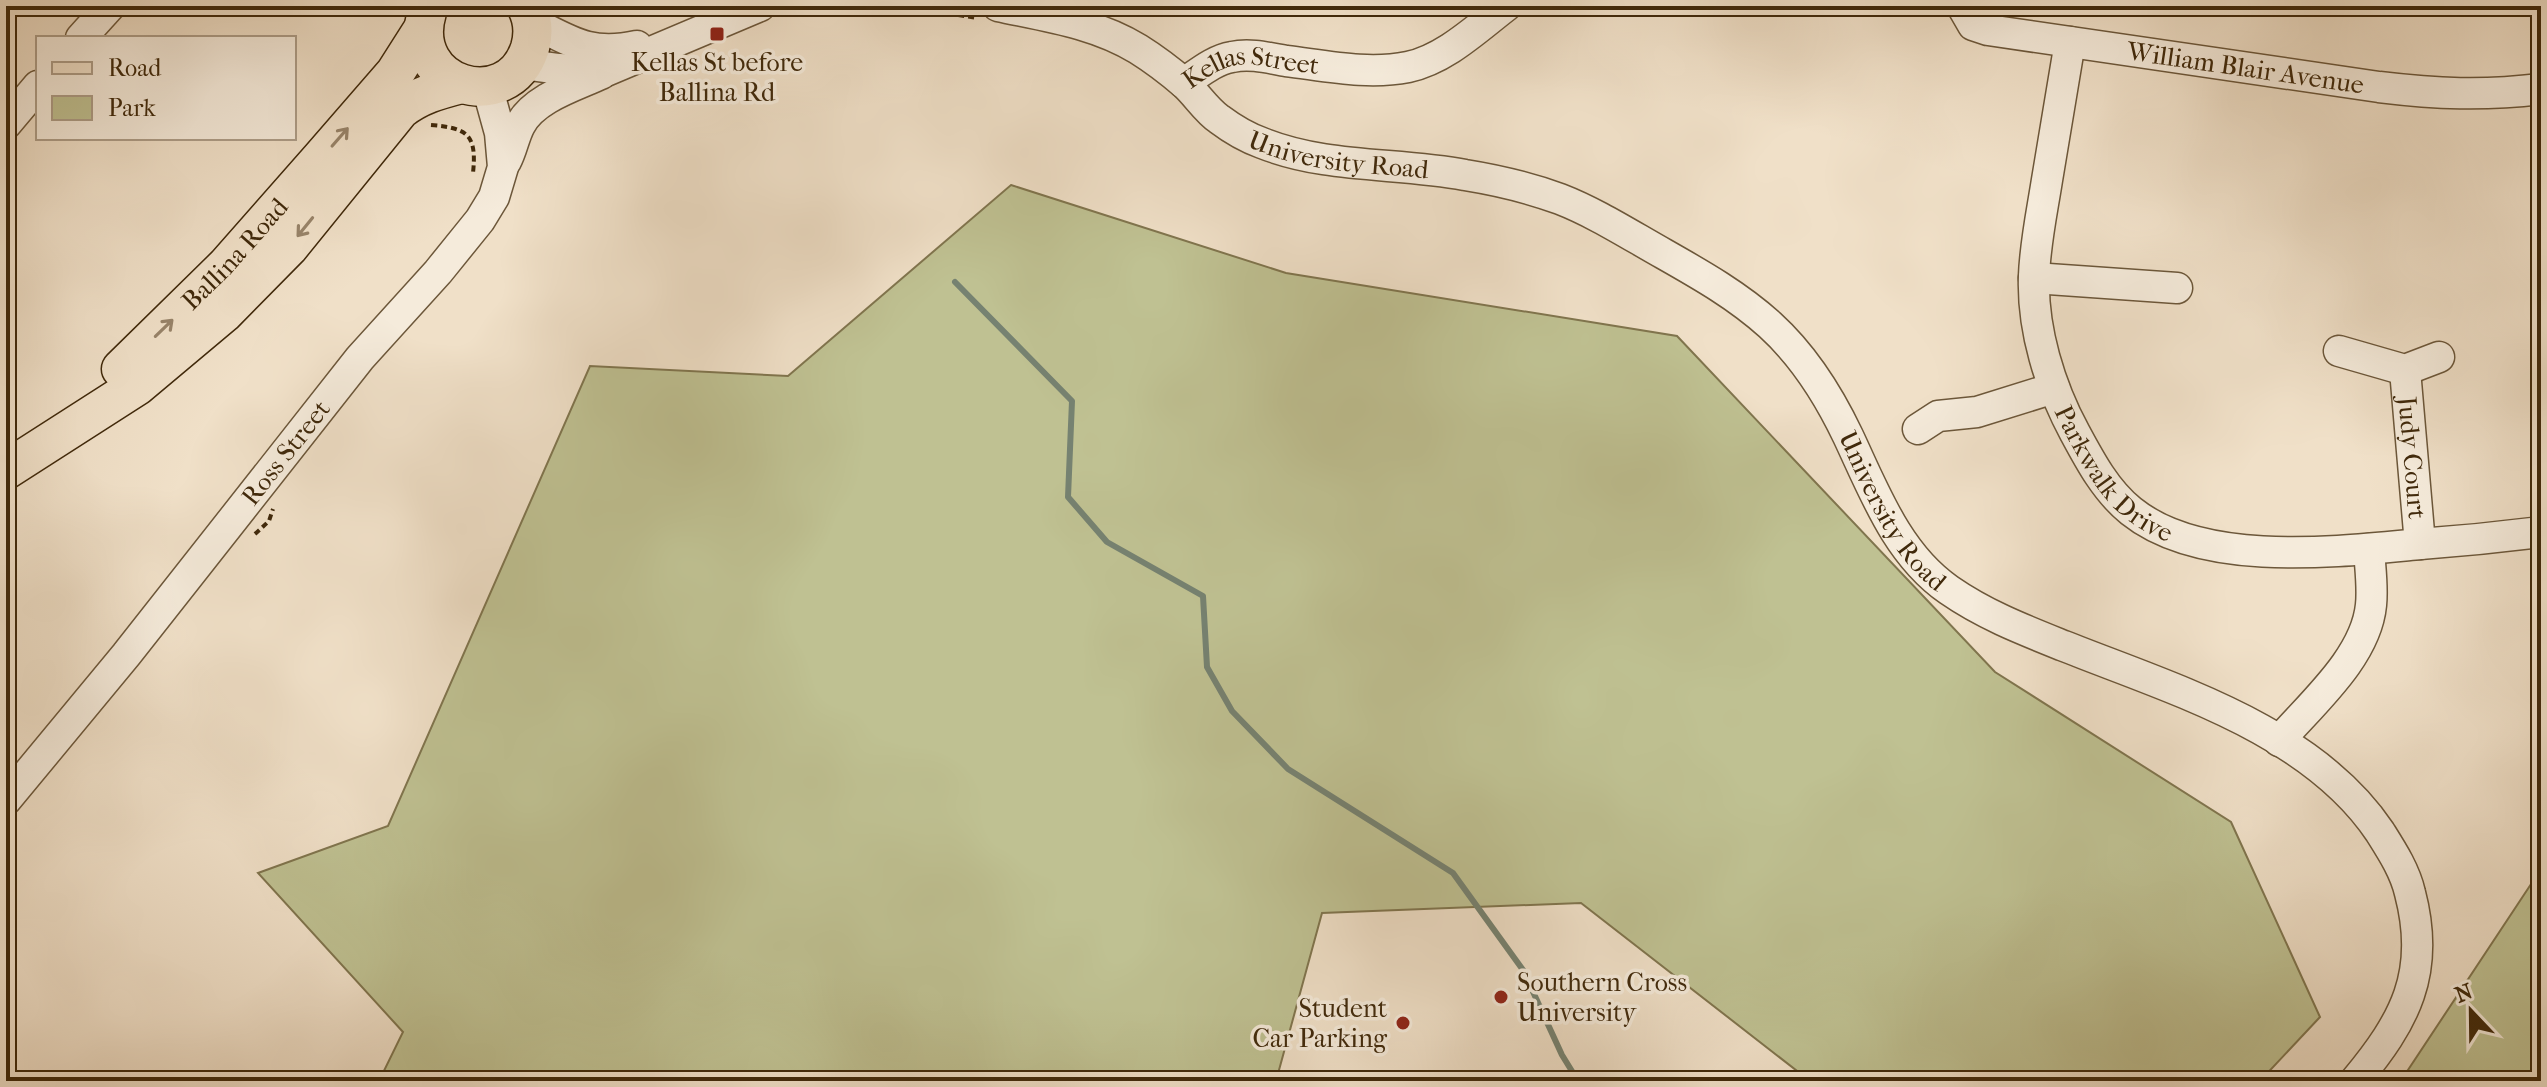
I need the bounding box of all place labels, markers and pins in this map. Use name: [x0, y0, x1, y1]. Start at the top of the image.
marker: Kellas St before Ballina Rd: [708, 25, 726, 43]
place label: Kellas St before Ballina Rd: [631, 47, 803, 108]
place label: Southern Cross University: [1517, 967, 1687, 1028]
marker: Southern Cross University: [1492, 988, 1510, 1006]
place label: Student Car Parking: [1252, 993, 1388, 1054]
marker: Student Car Parking: [1394, 1014, 1412, 1032]

